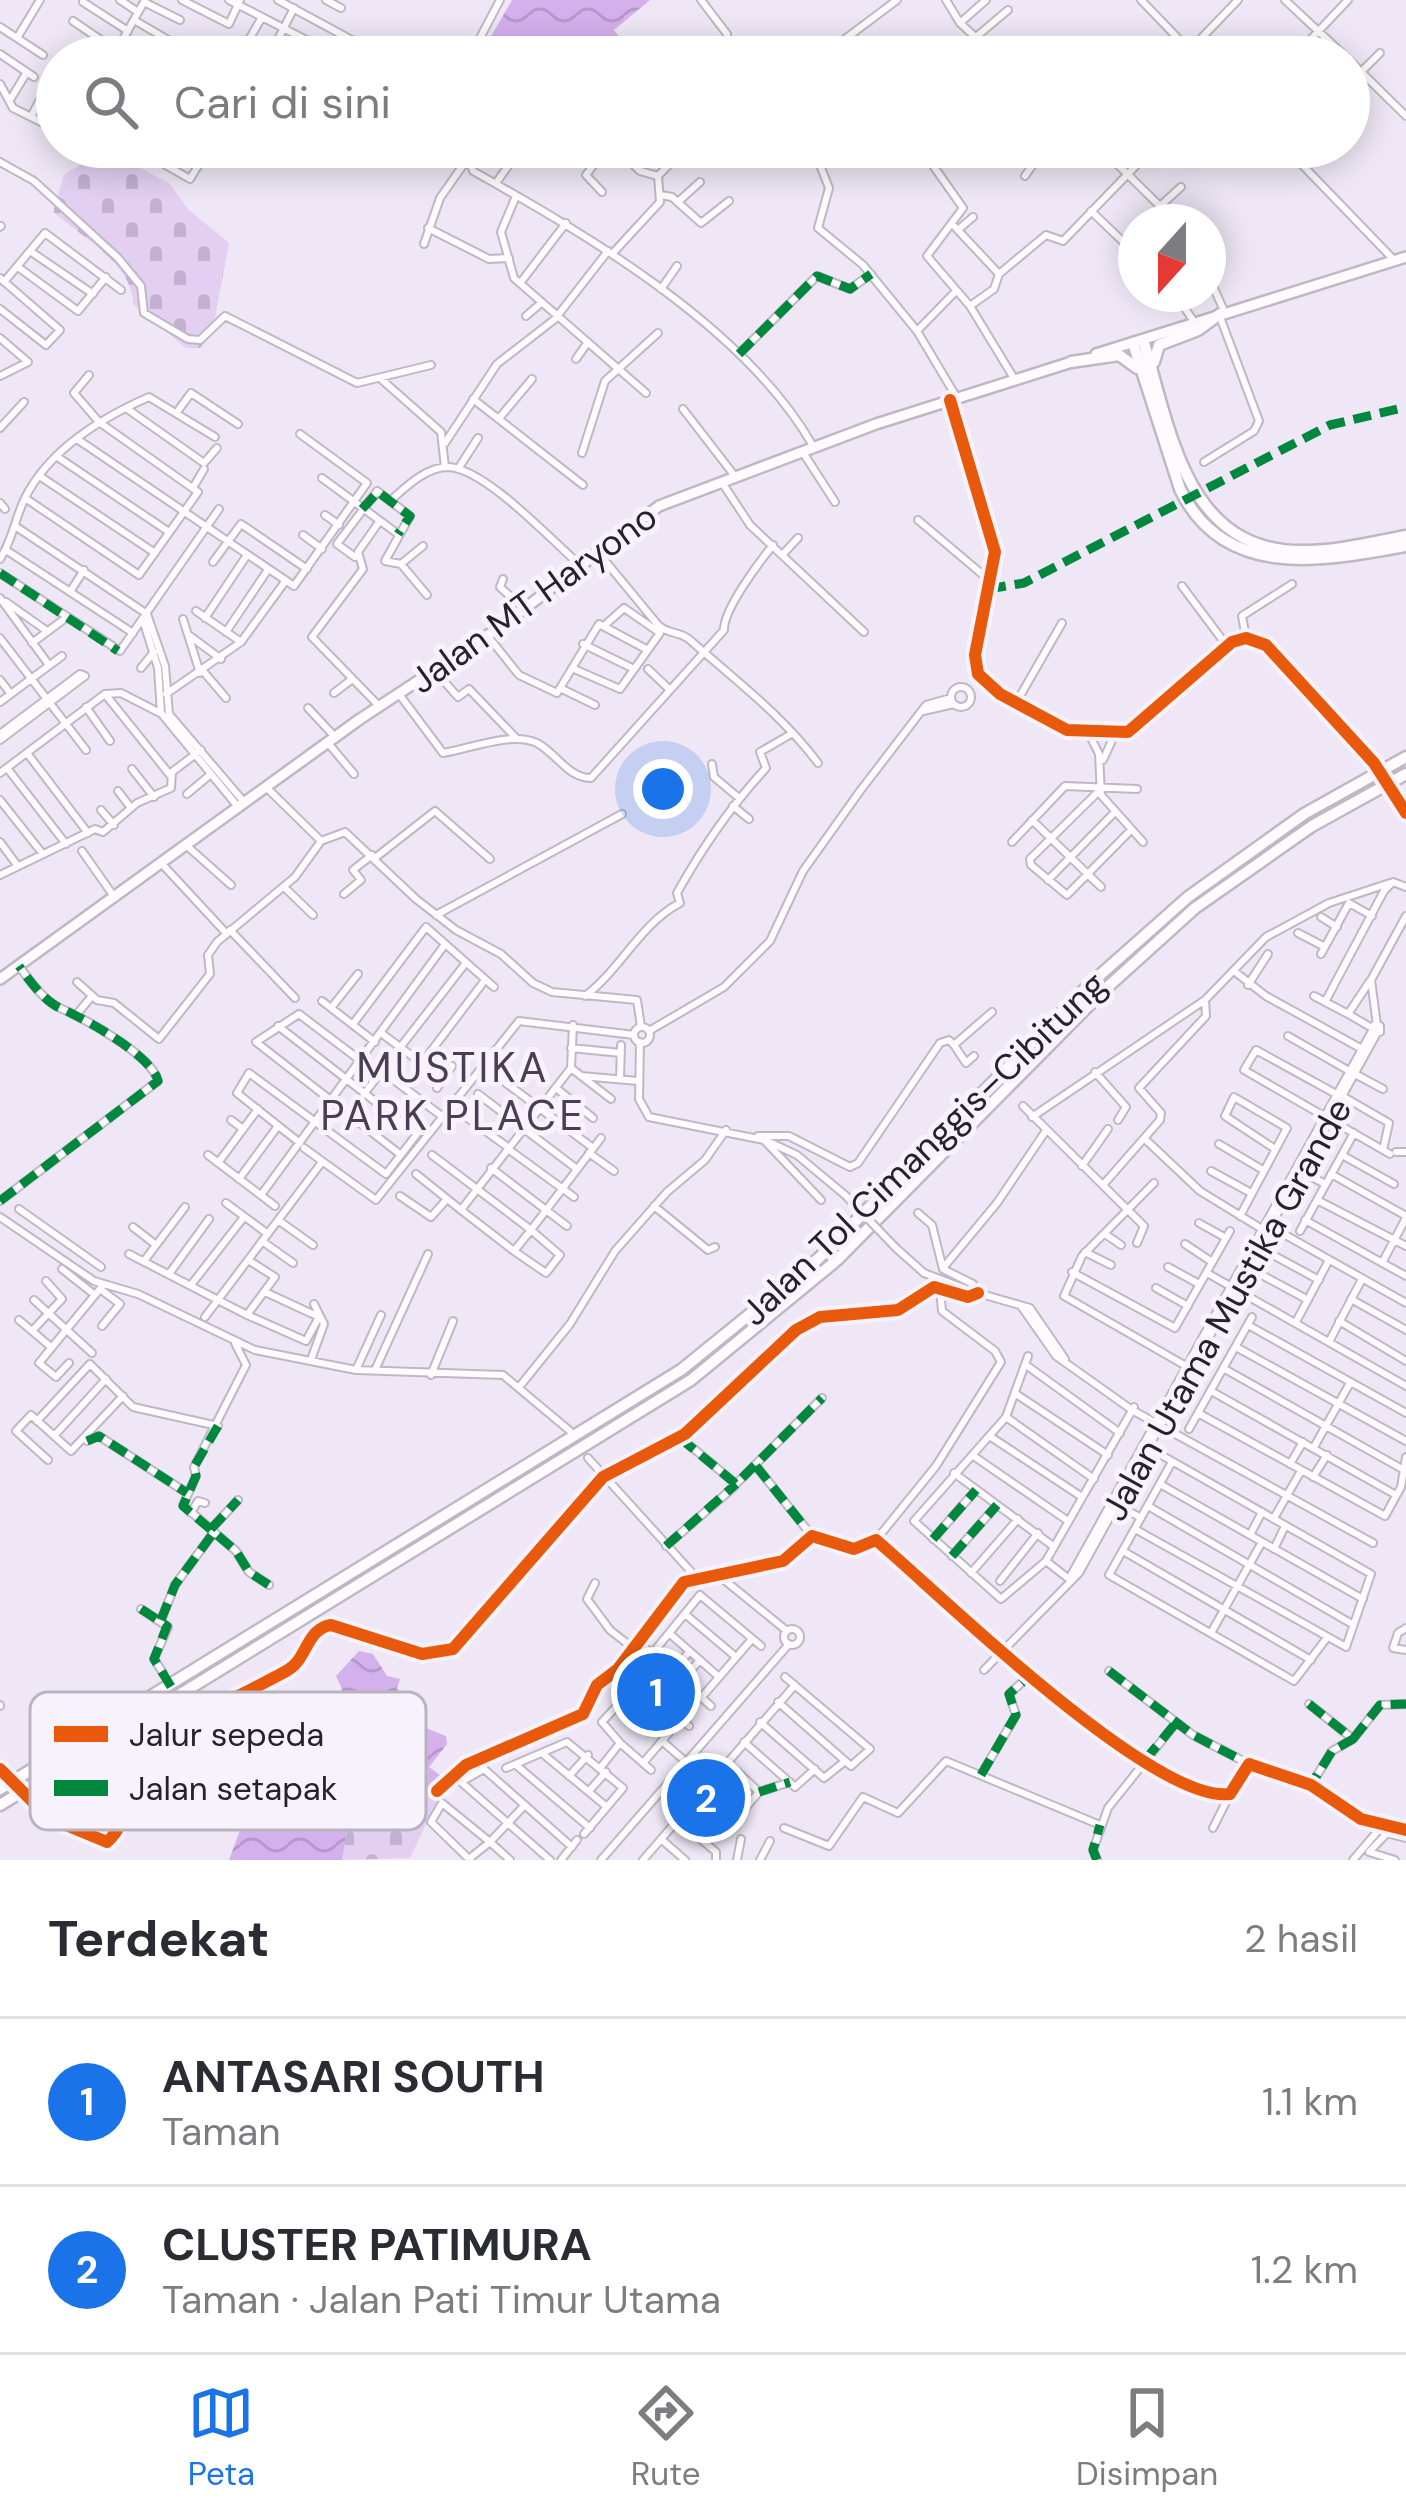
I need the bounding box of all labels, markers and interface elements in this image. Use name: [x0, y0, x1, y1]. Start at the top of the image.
search box: [36, 36, 1370, 168]
icon: search: [78, 69, 144, 135]
text: Cari di sini: [174, 73, 391, 132]
north arrow: [1118, 204, 1226, 312]
street label: Jalan MT Haryono: [400, 493, 666, 704]
your location: [633, 759, 693, 819]
street label: Jalan Tol Cimanggis–Cibitung: [731, 961, 1116, 1336]
district label: MUSTIKA PARK PLACE: [320, 1040, 586, 1143]
street label: Jalan Utama Mustika Grande: [1091, 1090, 1362, 1529]
pin: 1: [617, 1647, 695, 1737]
legend: [30, 1692, 426, 1830]
text: Jalur sepeda: [129, 1713, 324, 1756]
pin: 2: [667, 1753, 745, 1843]
text: Jalan setapak: [129, 1767, 338, 1810]
text: Terdekat: [48, 1905, 269, 1972]
text: 2 hasil: [1244, 1913, 1358, 1964]
text: ANTASARI SOUTH: [162, 2047, 545, 2106]
text: 1: [80, 2076, 94, 2127]
text: 1.1 km: [1262, 2076, 1358, 2127]
text: Taman: [162, 2106, 281, 2157]
text: CLUSTER PATIMURA: [162, 2215, 592, 2274]
text: 2: [76, 2244, 98, 2295]
text: 1.2 km: [1251, 2244, 1358, 2295]
text: Taman · Jalan Pati Timur Utama: [162, 2274, 721, 2325]
tab: Peta: [188, 2380, 255, 2495]
tab: Rute: [631, 2380, 700, 2495]
tab: Disimpan: [1076, 2380, 1218, 2495]

